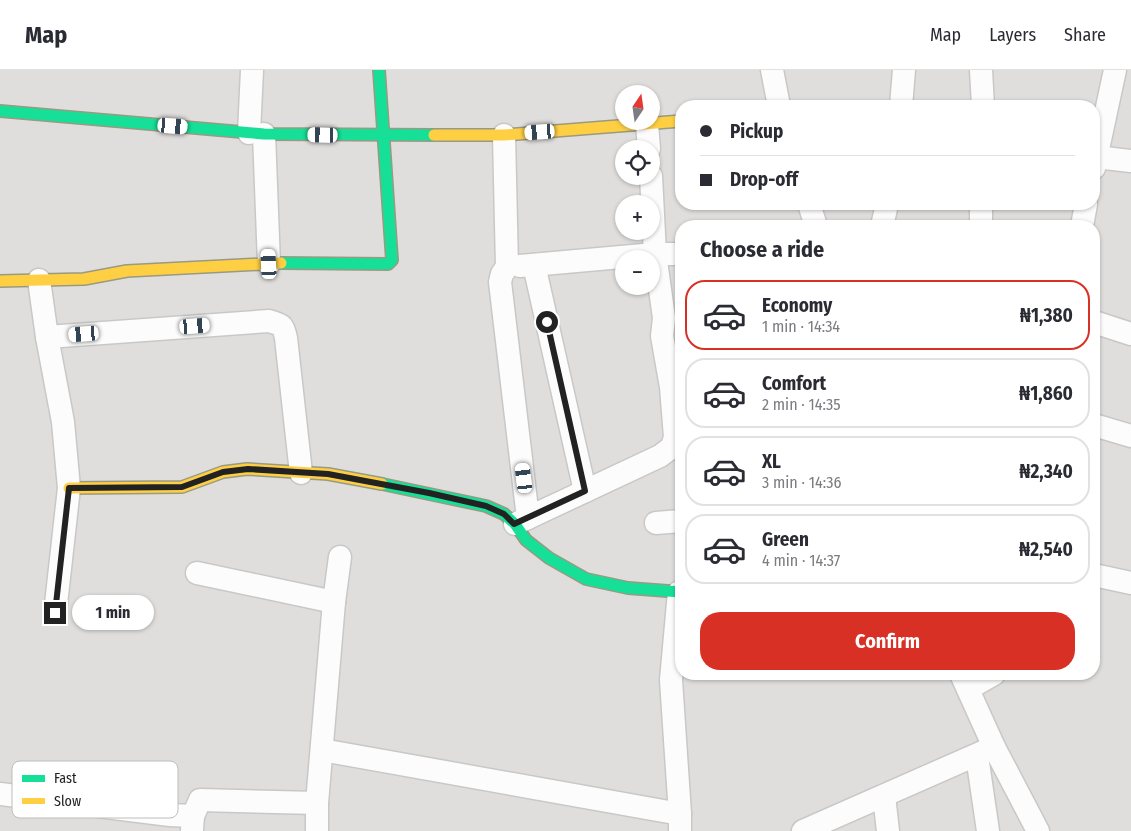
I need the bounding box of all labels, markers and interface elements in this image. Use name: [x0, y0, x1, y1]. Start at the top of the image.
text: Map: [25, 21, 67, 49]
text: Map: [930, 24, 961, 46]
text: Layers: [989, 24, 1036, 46]
text: Share: [1064, 24, 1106, 46]
north arrow: [615, 85, 660, 130]
map controls: [615, 85, 660, 295]
car: [157, 117, 188, 135]
text: Pickup: [730, 120, 783, 143]
car: [524, 123, 555, 141]
car: [307, 127, 338, 143]
button: locate: [615, 140, 660, 185]
text: Drop-off: [730, 168, 798, 191]
button: +: [615, 195, 660, 240]
text: Choose a ride: [700, 236, 824, 263]
car: [260, 249, 277, 279]
button: −: [615, 250, 660, 295]
icon: car: [702, 293, 747, 338]
text: Economy: [762, 294, 832, 317]
text: ₦1,380: [1020, 304, 1073, 327]
route start: [536, 311, 558, 333]
car: [179, 317, 210, 335]
text: 1 min · 14:34: [762, 317, 840, 336]
car: [68, 325, 99, 343]
icon: car: [702, 371, 747, 416]
text: Comfort: [762, 372, 826, 395]
text: ₦1,860: [1019, 382, 1073, 405]
text: 2 min · 14:35: [762, 395, 841, 414]
icon: car: [702, 449, 747, 494]
text: XL: [762, 450, 781, 473]
text: ₦2,340: [1019, 460, 1073, 483]
car: [514, 462, 533, 494]
text: 3 min · 14:36: [762, 473, 841, 492]
icon: car: [702, 527, 747, 572]
text: Green: [762, 528, 809, 551]
text: ₦2,540: [1019, 538, 1073, 561]
text: 4 min · 14:37: [762, 551, 840, 570]
callout: 1 min: [72, 596, 155, 630]
route end: [44, 602, 66, 624]
text: 1 min: [96, 603, 130, 622]
button: Confirm: [700, 612, 1075, 670]
legend: [12, 761, 178, 818]
text: Fast: [54, 770, 77, 787]
text: Slow: [54, 793, 81, 810]

